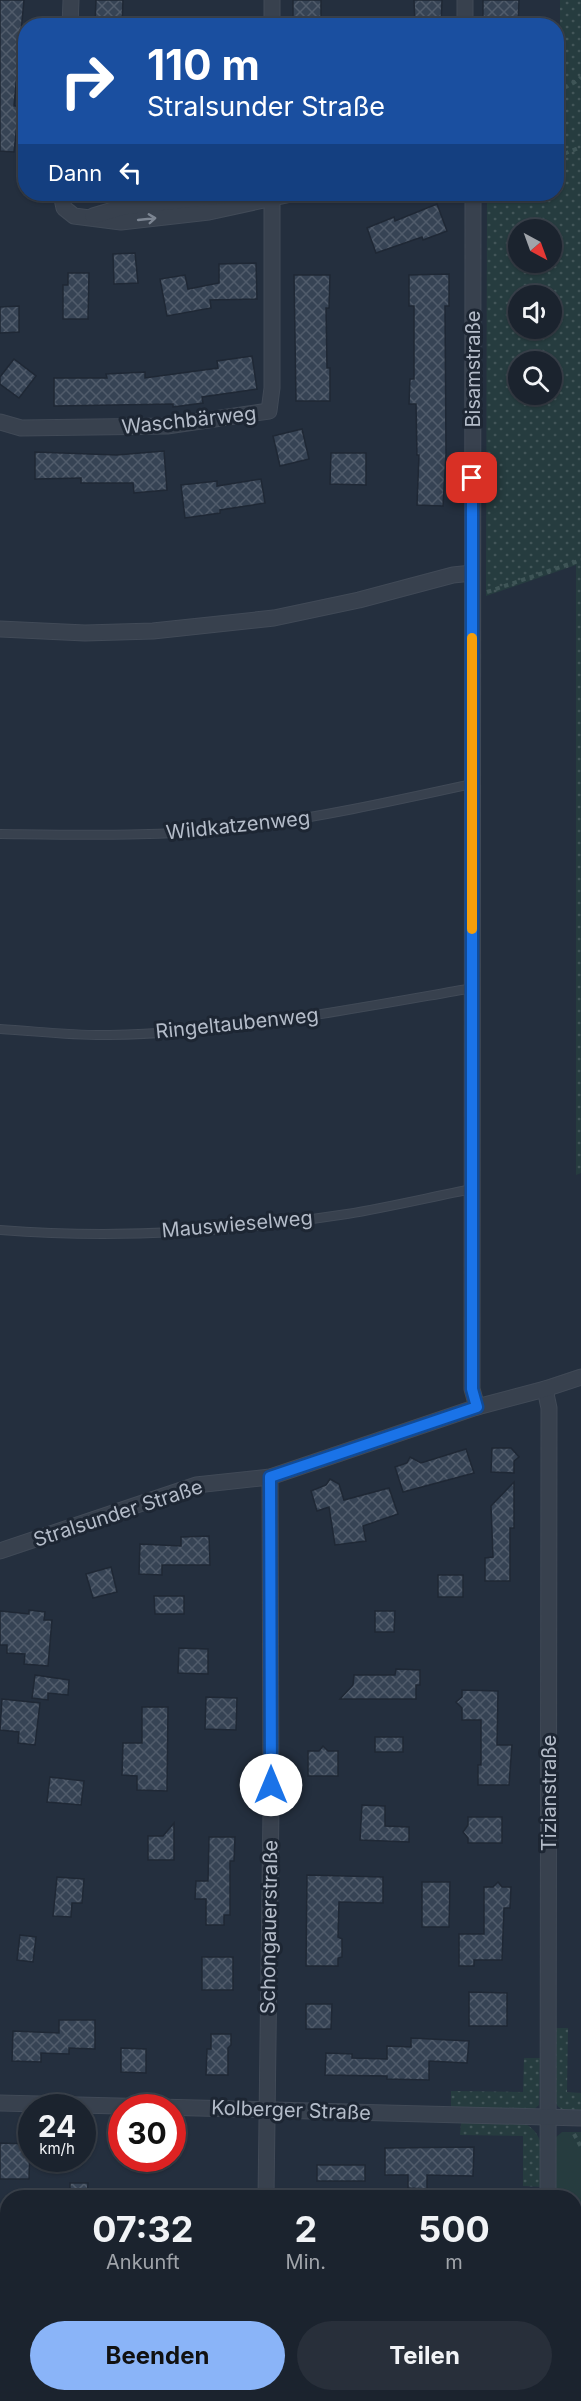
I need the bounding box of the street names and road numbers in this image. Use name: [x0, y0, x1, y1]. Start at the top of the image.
street label: Bisamstraße: [461, 310, 485, 428]
street label: Waschbärweg: [121, 401, 257, 439]
street label: Wildkatzenweg: [165, 806, 311, 844]
street label: Ringeltaubenweg: [154, 1002, 320, 1044]
street label: Mauswieselweg: [160, 1205, 314, 1243]
street label: Stralsunder Straße: [30, 1474, 206, 1552]
street label: Tizianstraße: [537, 1735, 561, 1851]
street label: Schongauerstraße: [255, 1840, 283, 2014]
street label: Kolberger Straße: [211, 2095, 371, 2125]

